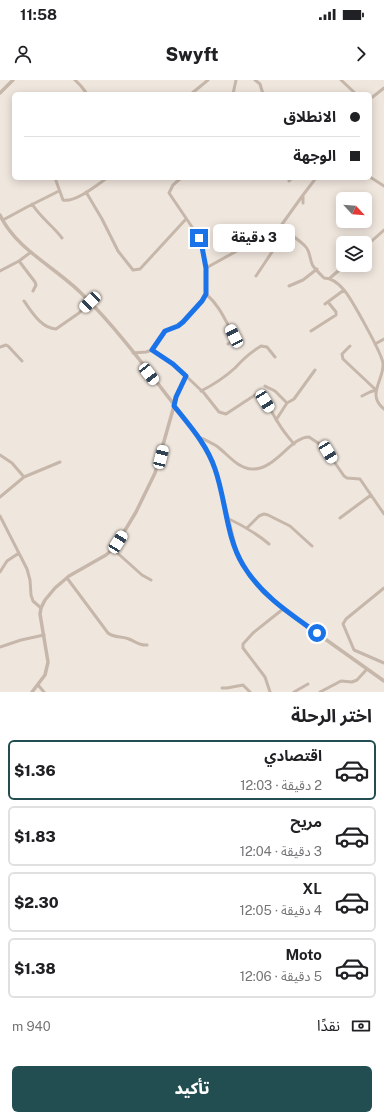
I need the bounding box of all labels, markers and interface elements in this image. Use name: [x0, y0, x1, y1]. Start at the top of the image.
text: 11:58: [20, 6, 57, 23]
icon: person: [12, 43, 34, 65]
icon: forward: [350, 43, 372, 65]
text: Swyft: [166, 44, 218, 65]
text: الانطلاق: [284, 108, 336, 125]
text: الوجهة: [293, 147, 336, 164]
north arrow: [336, 192, 372, 228]
map controls: [336, 192, 372, 272]
callout: 3 دقيقة: [213, 224, 295, 252]
route end: [190, 229, 208, 247]
text: 3 دقيقة: [231, 230, 277, 245]
button: layers: [336, 236, 372, 272]
car: [77, 289, 103, 315]
car: [223, 323, 245, 349]
car: [137, 361, 161, 387]
car: [254, 388, 276, 414]
car: [317, 439, 339, 465]
car: [152, 444, 170, 470]
car: [107, 529, 129, 555]
route start: [308, 624, 326, 642]
text: اختر الرحلة: [291, 705, 372, 726]
text: اقتصادي: [264, 747, 322, 764]
icon: car: [334, 752, 370, 788]
text: $1.36: [14, 762, 56, 779]
text: 2 دقيقة · 12:03: [240, 778, 322, 793]
text: مريح: [290, 813, 322, 830]
icon: car: [334, 818, 370, 854]
text: $1.83: [14, 828, 56, 845]
text: 3 دقيقة · 12:04: [240, 844, 322, 859]
text: XL: [303, 880, 322, 897]
icon: car: [334, 884, 370, 920]
text: $2.30: [14, 894, 59, 911]
text: 4 دقيقة · 12:05: [240, 903, 322, 918]
text: Moto: [285, 946, 322, 963]
icon: car: [334, 950, 370, 986]
text: $1.38: [14, 960, 56, 977]
text: 5 دقيقة · 12:06: [240, 969, 322, 984]
icon: cash: [350, 1015, 372, 1037]
text: نقدًا: [317, 1017, 340, 1034]
text: 940 m: [12, 1019, 51, 1034]
button: تأكيد: [12, 1066, 372, 1112]

